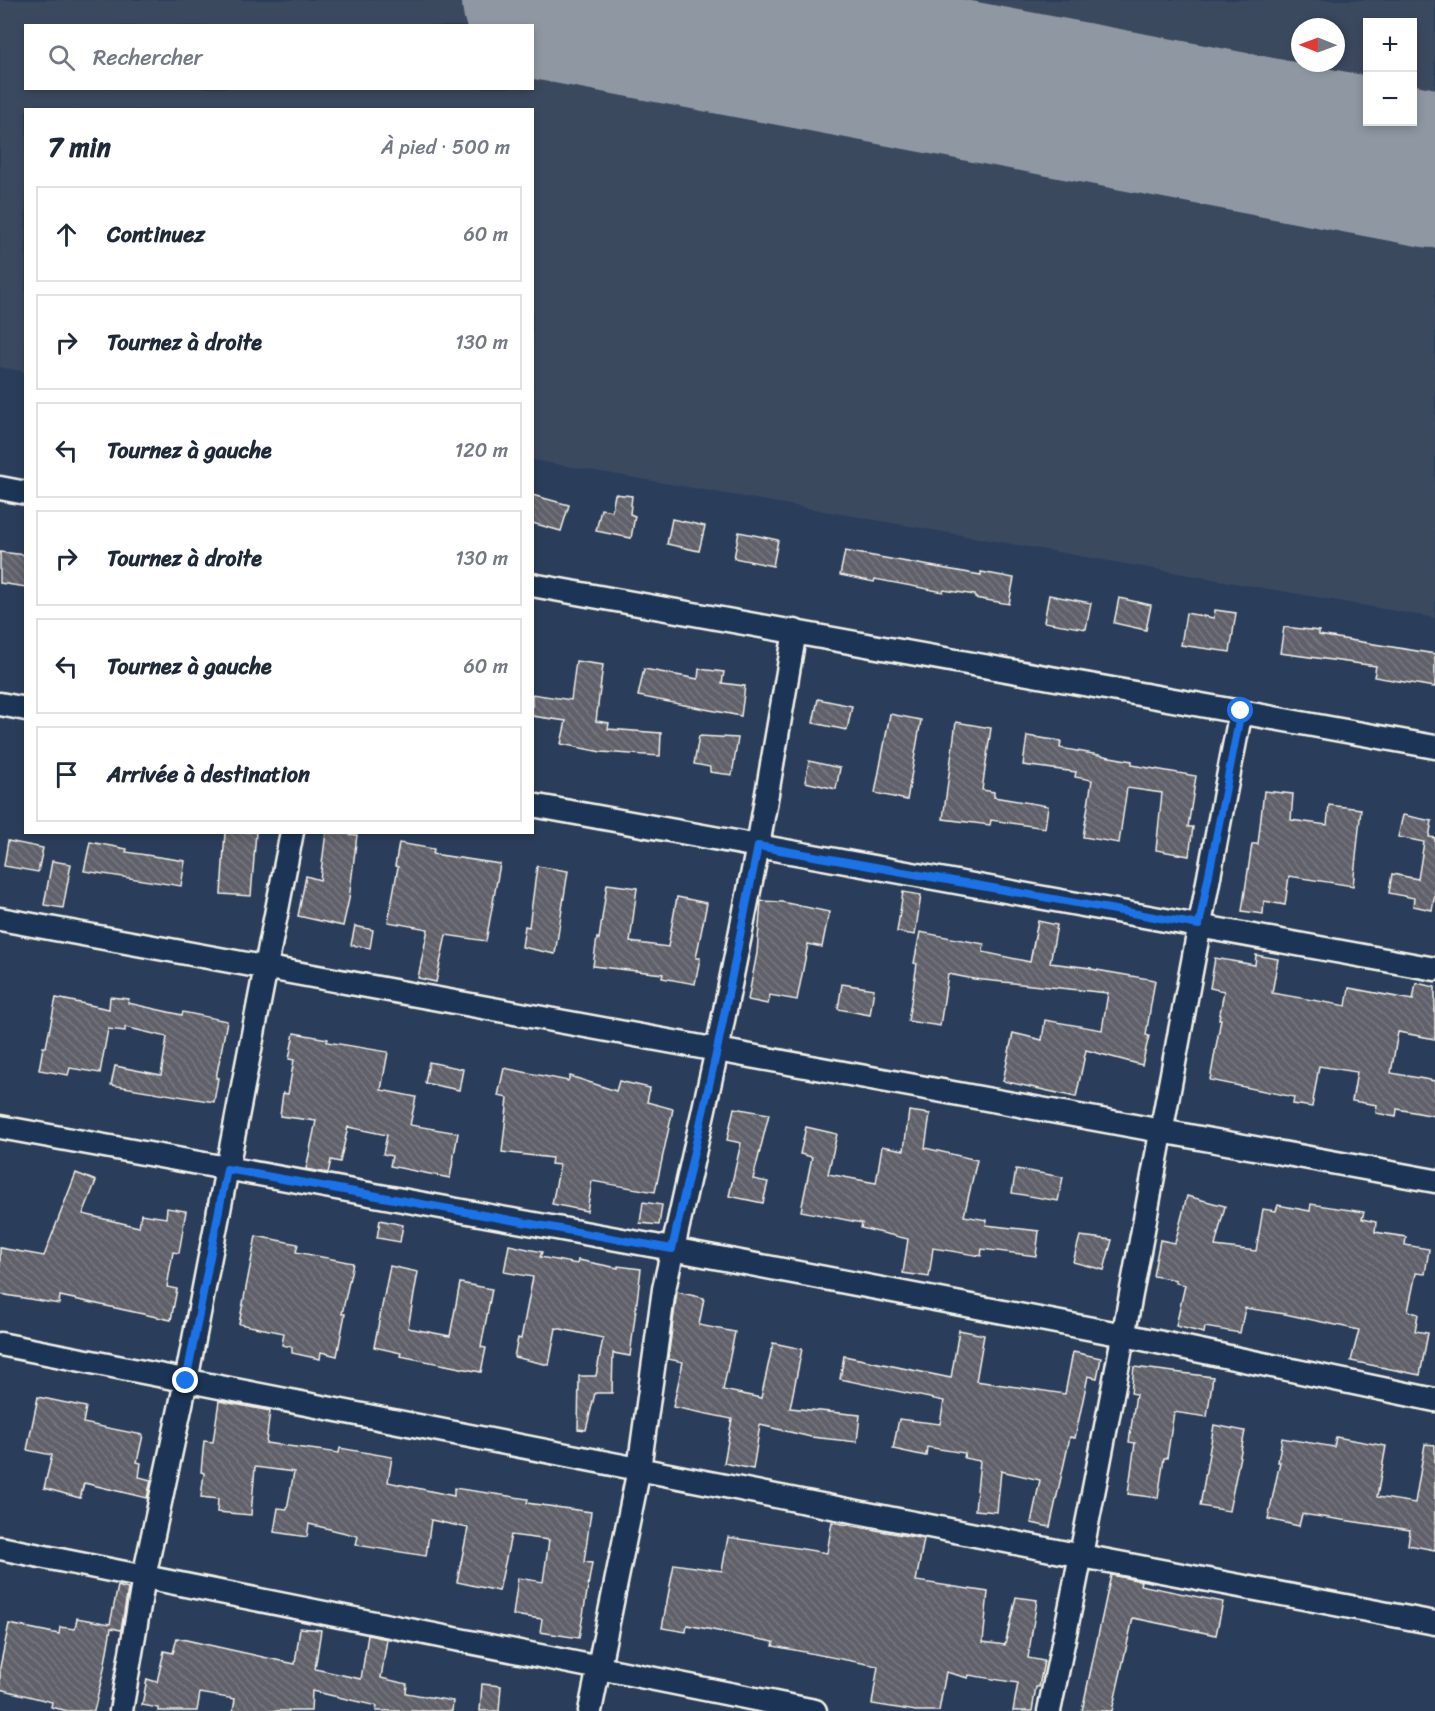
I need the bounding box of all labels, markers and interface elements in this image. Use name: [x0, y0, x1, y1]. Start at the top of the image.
north arrow: [1291, 18, 1345, 72]
map controls: [1363, 18, 1417, 126]
button: +: [1363, 18, 1417, 72]
search box: [24, 24, 534, 90]
text: Rechercher: [93, 38, 203, 77]
icon: search: [45, 41, 78, 74]
button: −: [1363, 72, 1417, 126]
text: 7 min: [48, 124, 111, 170]
text: À pied · 500 m: [381, 130, 510, 165]
text: Continuez: [107, 215, 205, 254]
text: 60 m: [463, 217, 508, 252]
icon: ahead: [50, 218, 83, 251]
text: Tournez à droite: [107, 323, 262, 362]
text: 130 m: [455, 325, 508, 360]
icon: right: [50, 326, 83, 359]
text: Tournez à gauche: [107, 431, 272, 470]
text: 120 m: [455, 433, 508, 468]
icon: left: [50, 434, 83, 467]
text: Tournez à droite: [107, 539, 262, 578]
text: 130 m: [455, 541, 508, 576]
icon: right: [50, 542, 83, 575]
text: Tournez à gauche: [107, 647, 272, 686]
text: 60 m: [463, 649, 508, 684]
icon: left: [50, 650, 83, 683]
route start: [1227, 697, 1253, 723]
text: Arrivée à destination: [107, 755, 310, 794]
icon: arrive: [50, 758, 83, 791]
route end: [172, 1367, 198, 1393]

